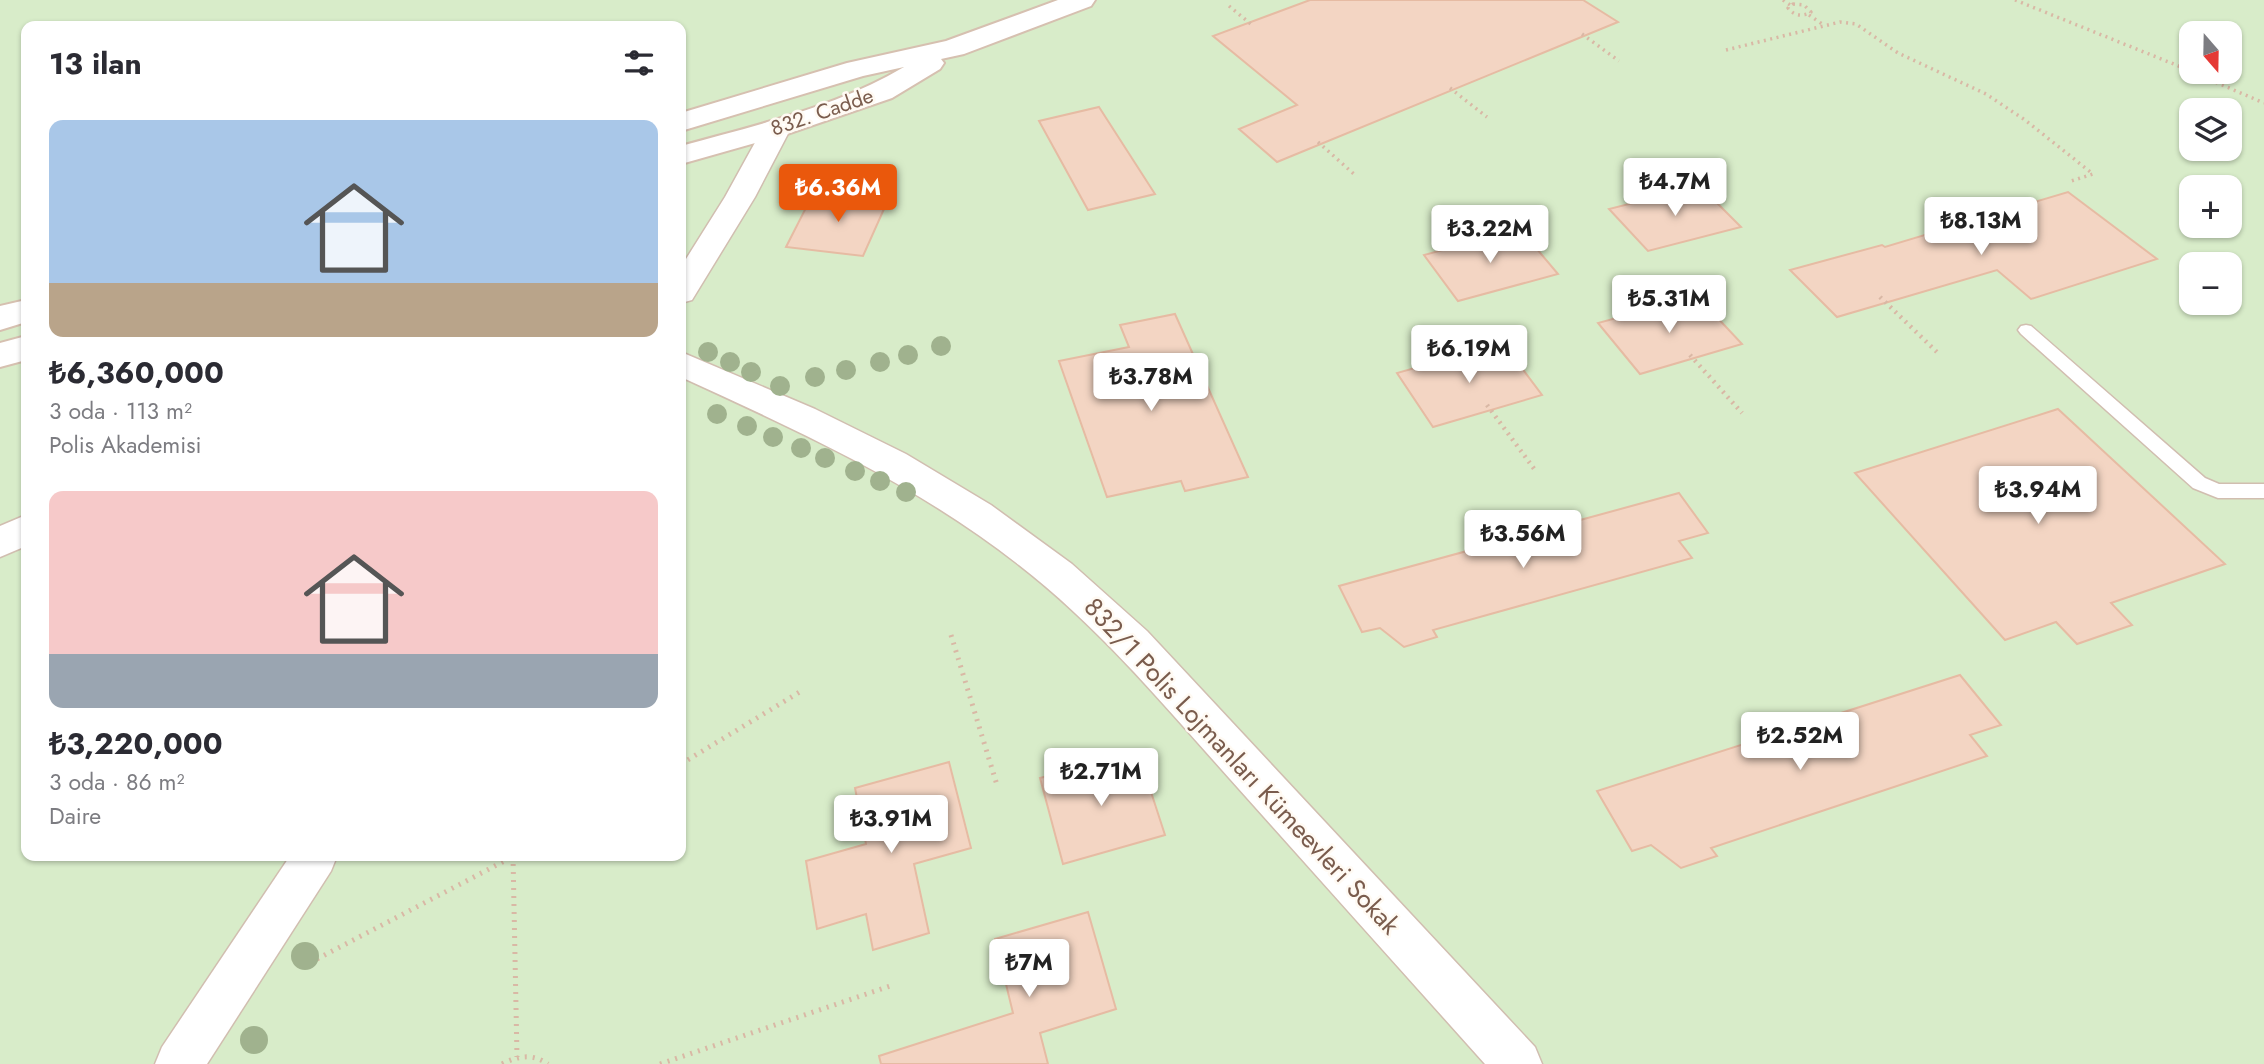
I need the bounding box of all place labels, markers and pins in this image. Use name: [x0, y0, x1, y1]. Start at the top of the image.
pin: ₺4.7M: [1626, 158, 1724, 218]
pin: ₺6.36M: [781, 164, 895, 224]
pin: ₺8.13M: [1924, 198, 2038, 257]
pin: ₺3.22M: [1433, 205, 1547, 265]
pin: ₺5.31M: [1612, 276, 1726, 335]
pin: ₺6.19M: [1412, 326, 1526, 385]
pin: ₺3.78M: [1094, 354, 1208, 413]
pin: ₺3.94M: [1981, 466, 2095, 526]
pin: ₺3.56M: [1466, 510, 1580, 570]
pin: ₺2.52M: [1743, 712, 1857, 772]
pin: ₺2.71M: [1044, 748, 1158, 808]
pin: ₺3.91M: [834, 796, 948, 855]
pin: ₺7M: [995, 940, 1063, 999]

